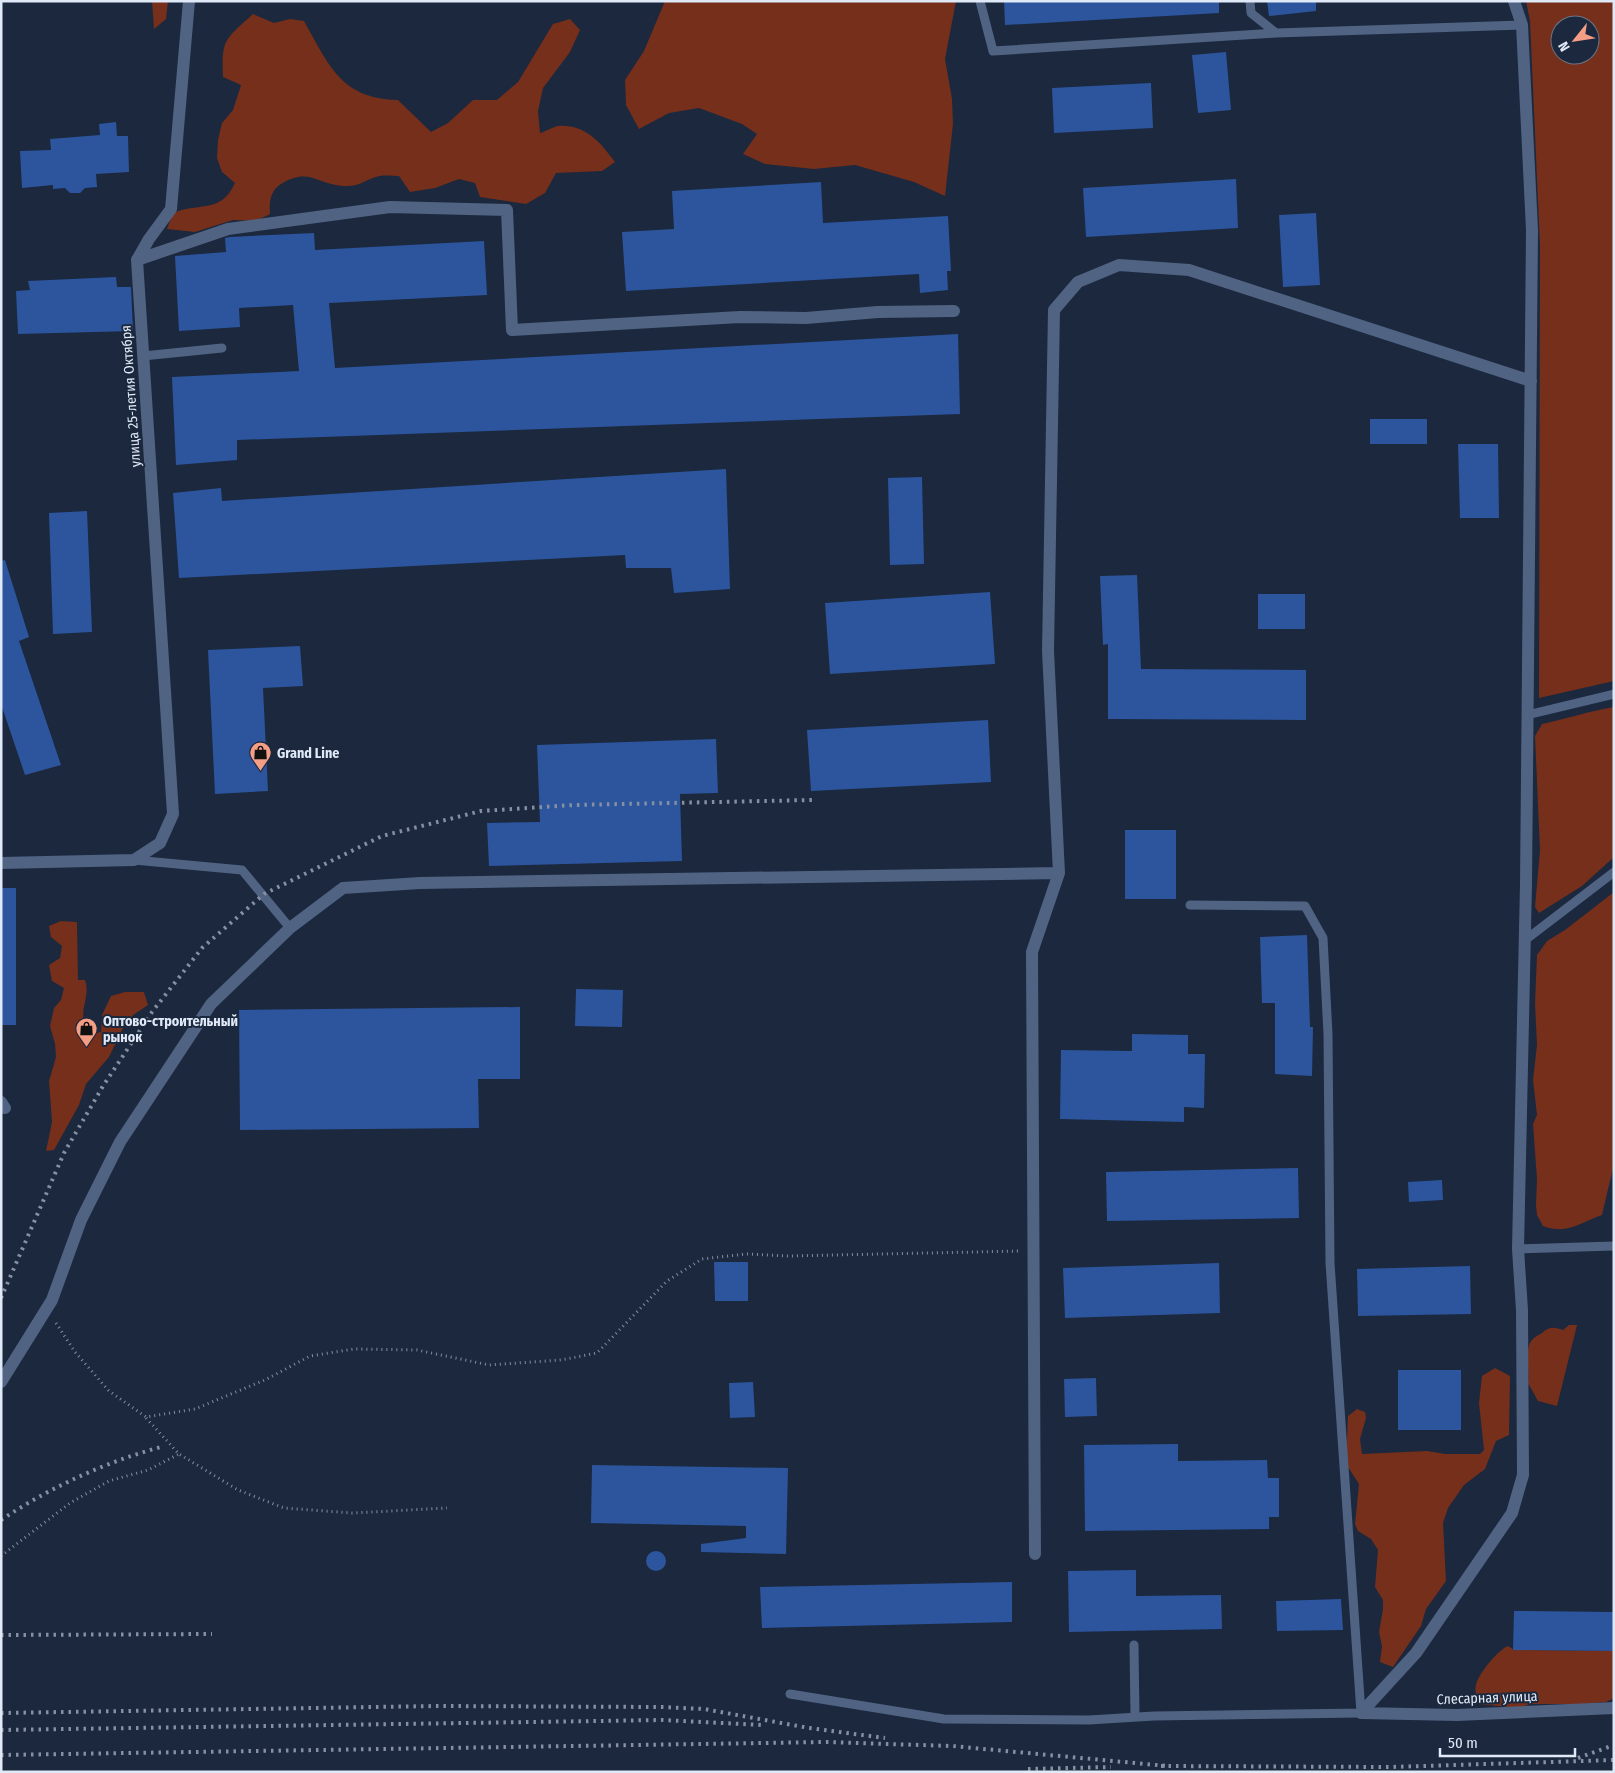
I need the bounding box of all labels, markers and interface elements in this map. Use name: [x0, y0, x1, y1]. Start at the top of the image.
north arrow: [1550, 15, 1600, 65]
text: N: [1555, 38, 1574, 54]
street label: улица 25-летия Октября: [118, 324, 144, 468]
shop icon: Grand Line: [249, 741, 273, 772]
place label: Grand Line: [277, 745, 339, 762]
place label: Оптово-строительный рынок: [103, 1013, 238, 1046]
shop icon: Оптово-строительный рынок: [75, 1017, 99, 1048]
street label: Слесарная улица: [1436, 1688, 1538, 1708]
scale bar: [1440, 1726, 1575, 1758]
text: 50 m: [1448, 1734, 1478, 1752]

